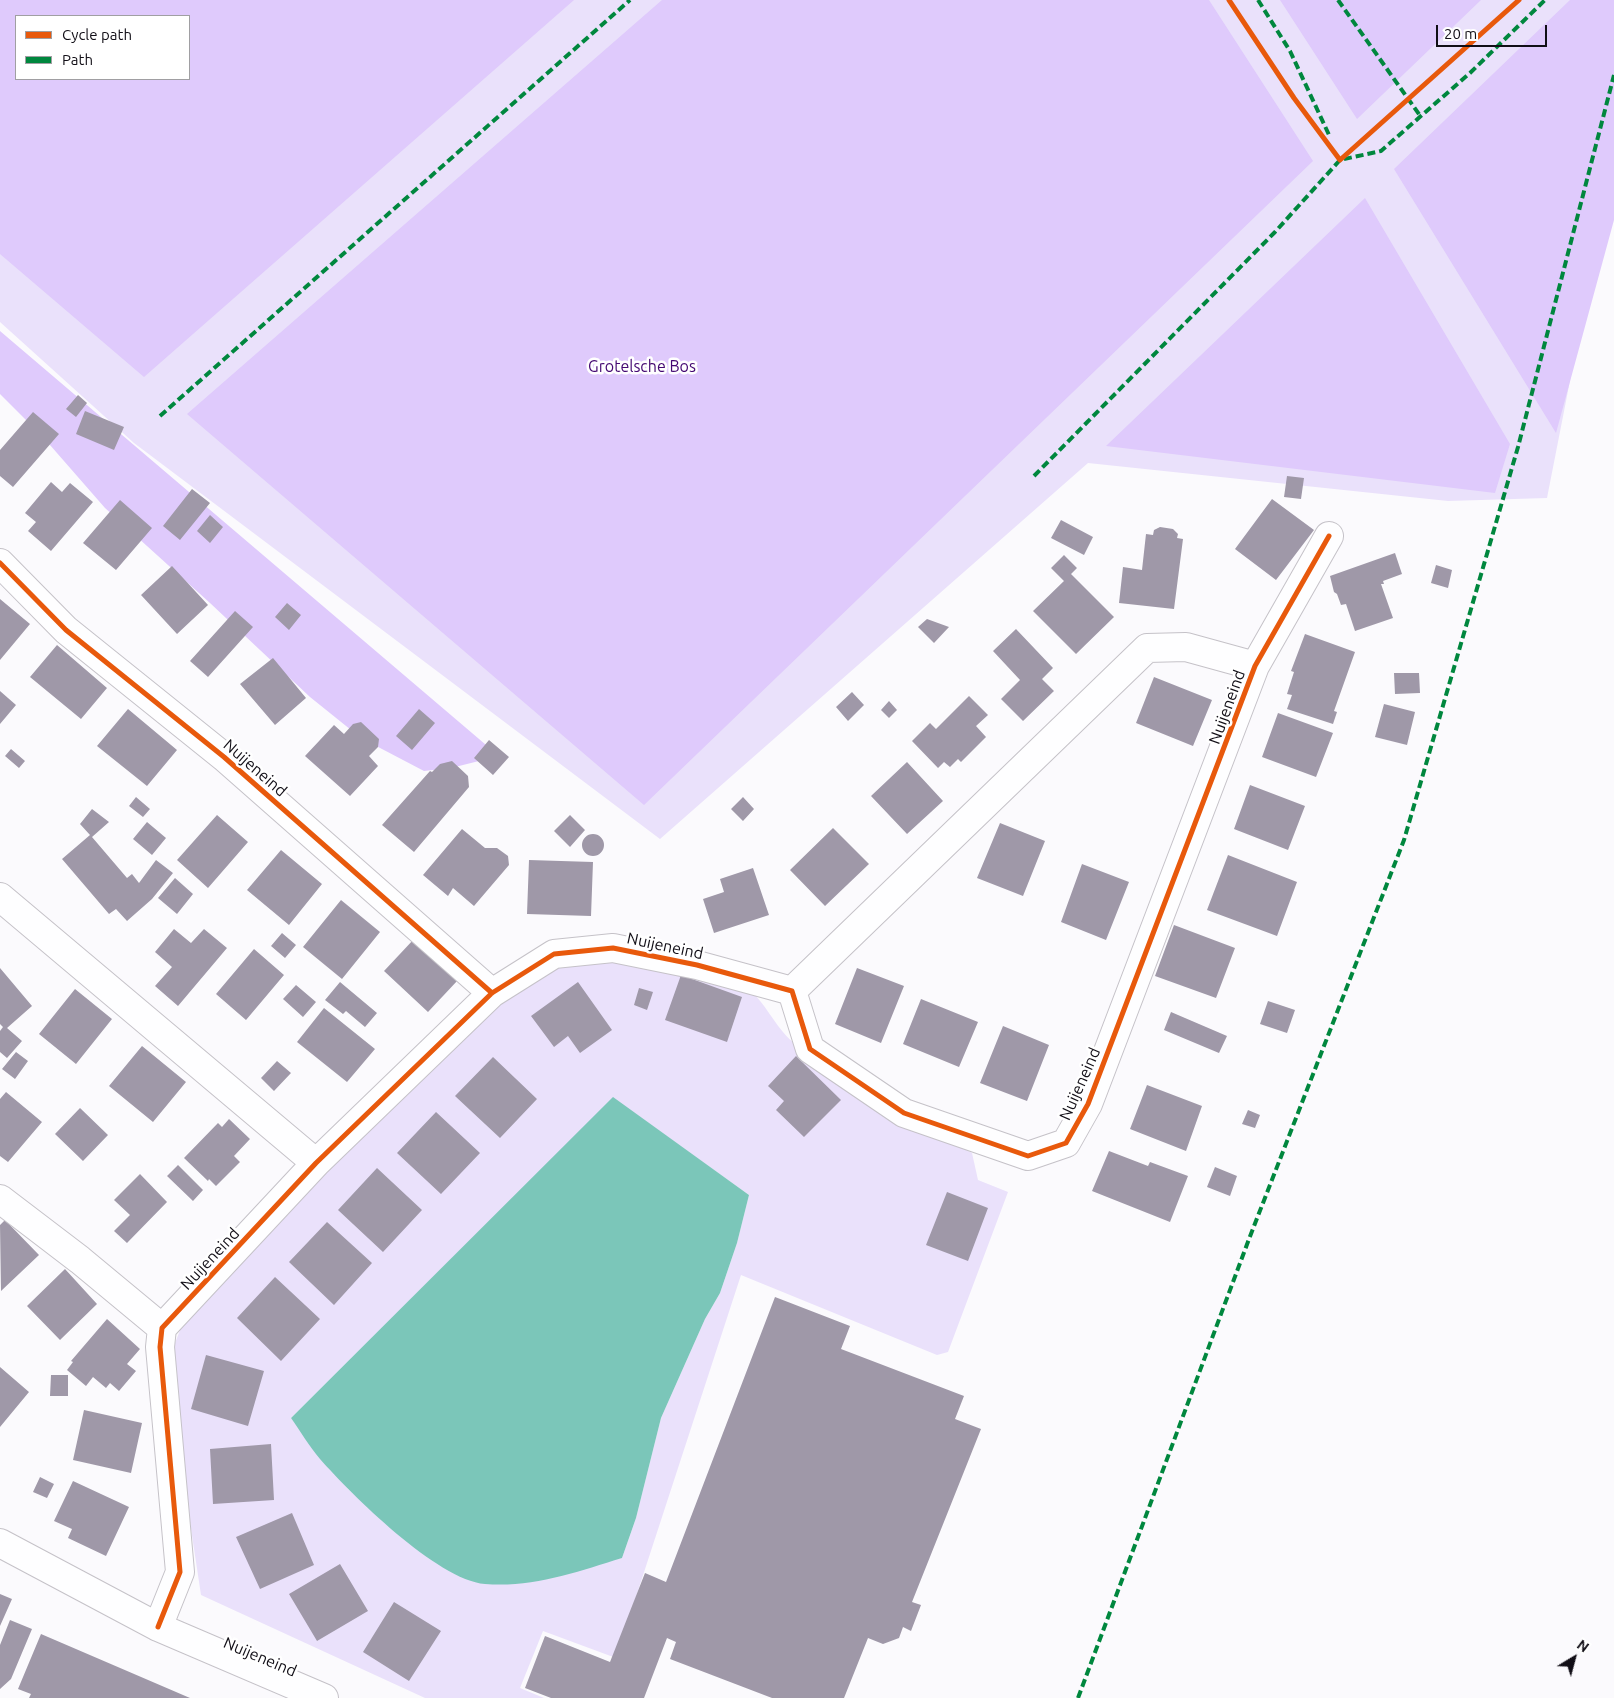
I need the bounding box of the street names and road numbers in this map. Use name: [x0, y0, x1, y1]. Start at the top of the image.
street label: Nuijeneind: [1205, 667, 1249, 747]
street label: Nuijeneind: [219, 735, 291, 801]
street label: Nuijeneind: [625, 929, 705, 963]
street label: Nuijeneind: [1055, 1045, 1105, 1123]
street label: Nuijeneind: [177, 1224, 243, 1294]
street label: Nuijeneind: [221, 1633, 299, 1681]

